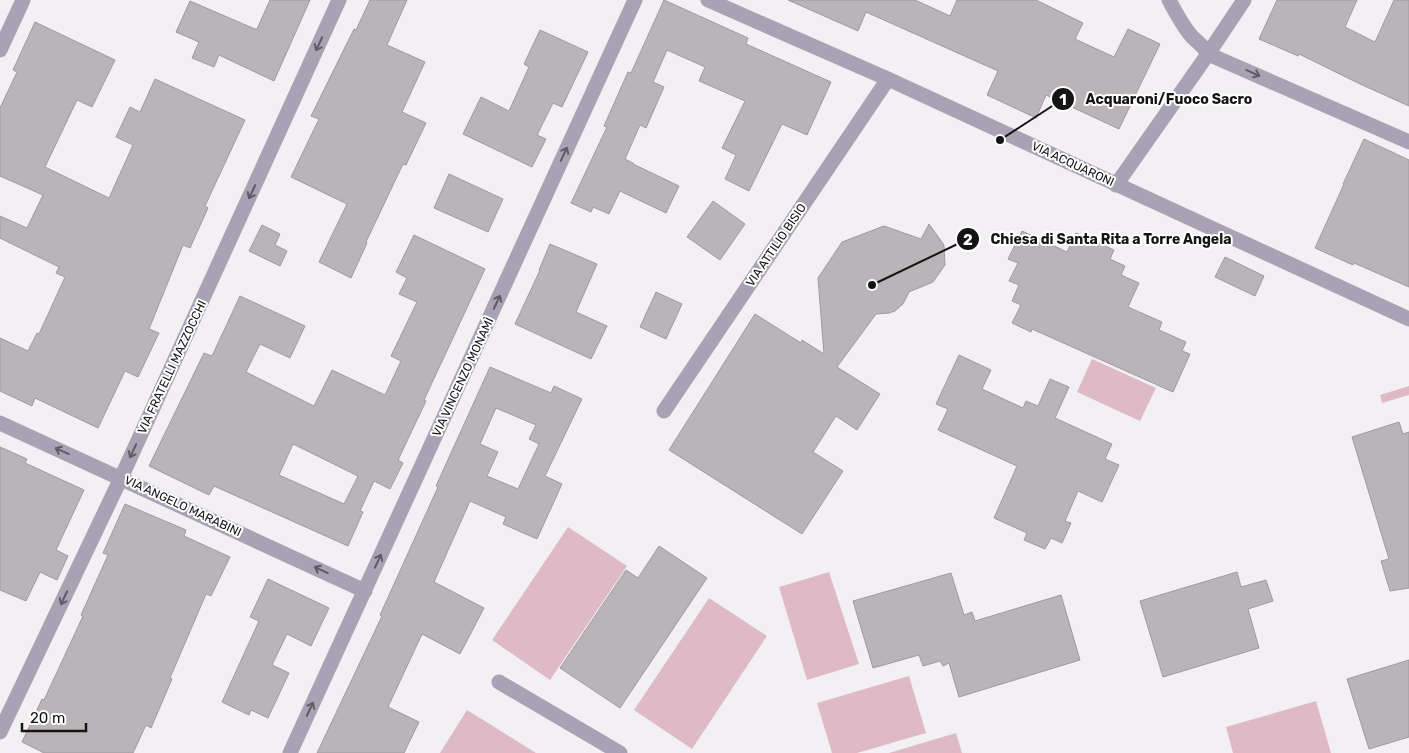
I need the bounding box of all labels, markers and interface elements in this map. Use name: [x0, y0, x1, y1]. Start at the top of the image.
one-way arrow: [314, 36, 324, 51]
one-way arrow: [1245, 69, 1260, 79]
callout: Acquaroni/Fuoco Sacro: [1051, 85, 1263, 114]
text: 1: [1059, 91, 1067, 109]
text: Acquaroni/Fuoco Sacro: [1086, 91, 1252, 108]
street label: VIA ACQUARONI: [1030, 139, 1116, 189]
one-way arrow: [560, 147, 570, 162]
one-way arrow: [246, 184, 256, 199]
street label: VIA ATTILIO BISIO: [743, 201, 809, 289]
callout: Chiesa di Santa Rita a Torre Angela: [956, 225, 1242, 254]
text: 2: [963, 231, 973, 249]
text: Chiesa di Santa Rita a Torre Angela: [991, 231, 1231, 248]
one-way arrow: [492, 295, 502, 310]
street label: VIA FRATELLI MAZZOCCHI: [135, 298, 209, 436]
street label: VIA VINCENZO MONAMÌ: [429, 315, 497, 439]
one-way arrow: [128, 443, 138, 458]
one-way arrow: [55, 445, 70, 455]
street label: VIA ANGELO MARABINI: [122, 473, 244, 539]
one-way arrow: [374, 554, 384, 569]
one-way arrow: [314, 565, 329, 575]
one-way arrow: [59, 590, 68, 605]
scale bar: [22, 700, 86, 732]
one-way arrow: [306, 702, 316, 717]
text: 20 m: [30, 709, 65, 727]

